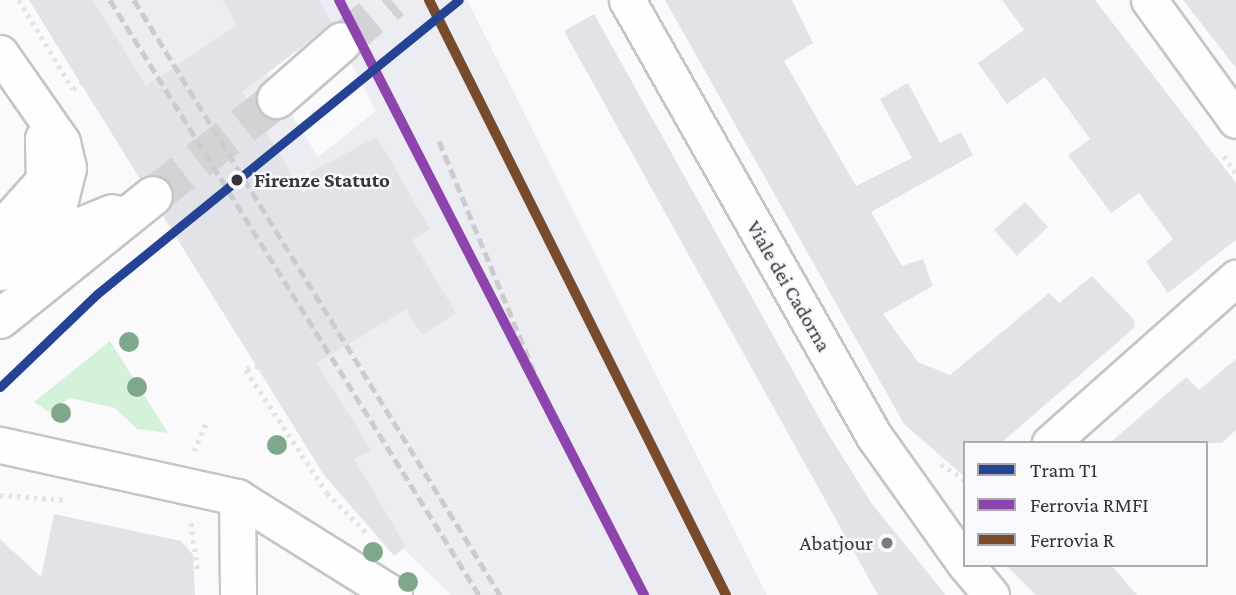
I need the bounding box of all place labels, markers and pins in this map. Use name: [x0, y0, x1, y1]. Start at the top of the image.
place label: Firenze Statuto: [254, 167, 390, 193]
marker: Firenze Statuto: [226, 169, 248, 191]
place label: Abatjour: [800, 530, 873, 556]
marker: Abatjour: [879, 535, 895, 551]

